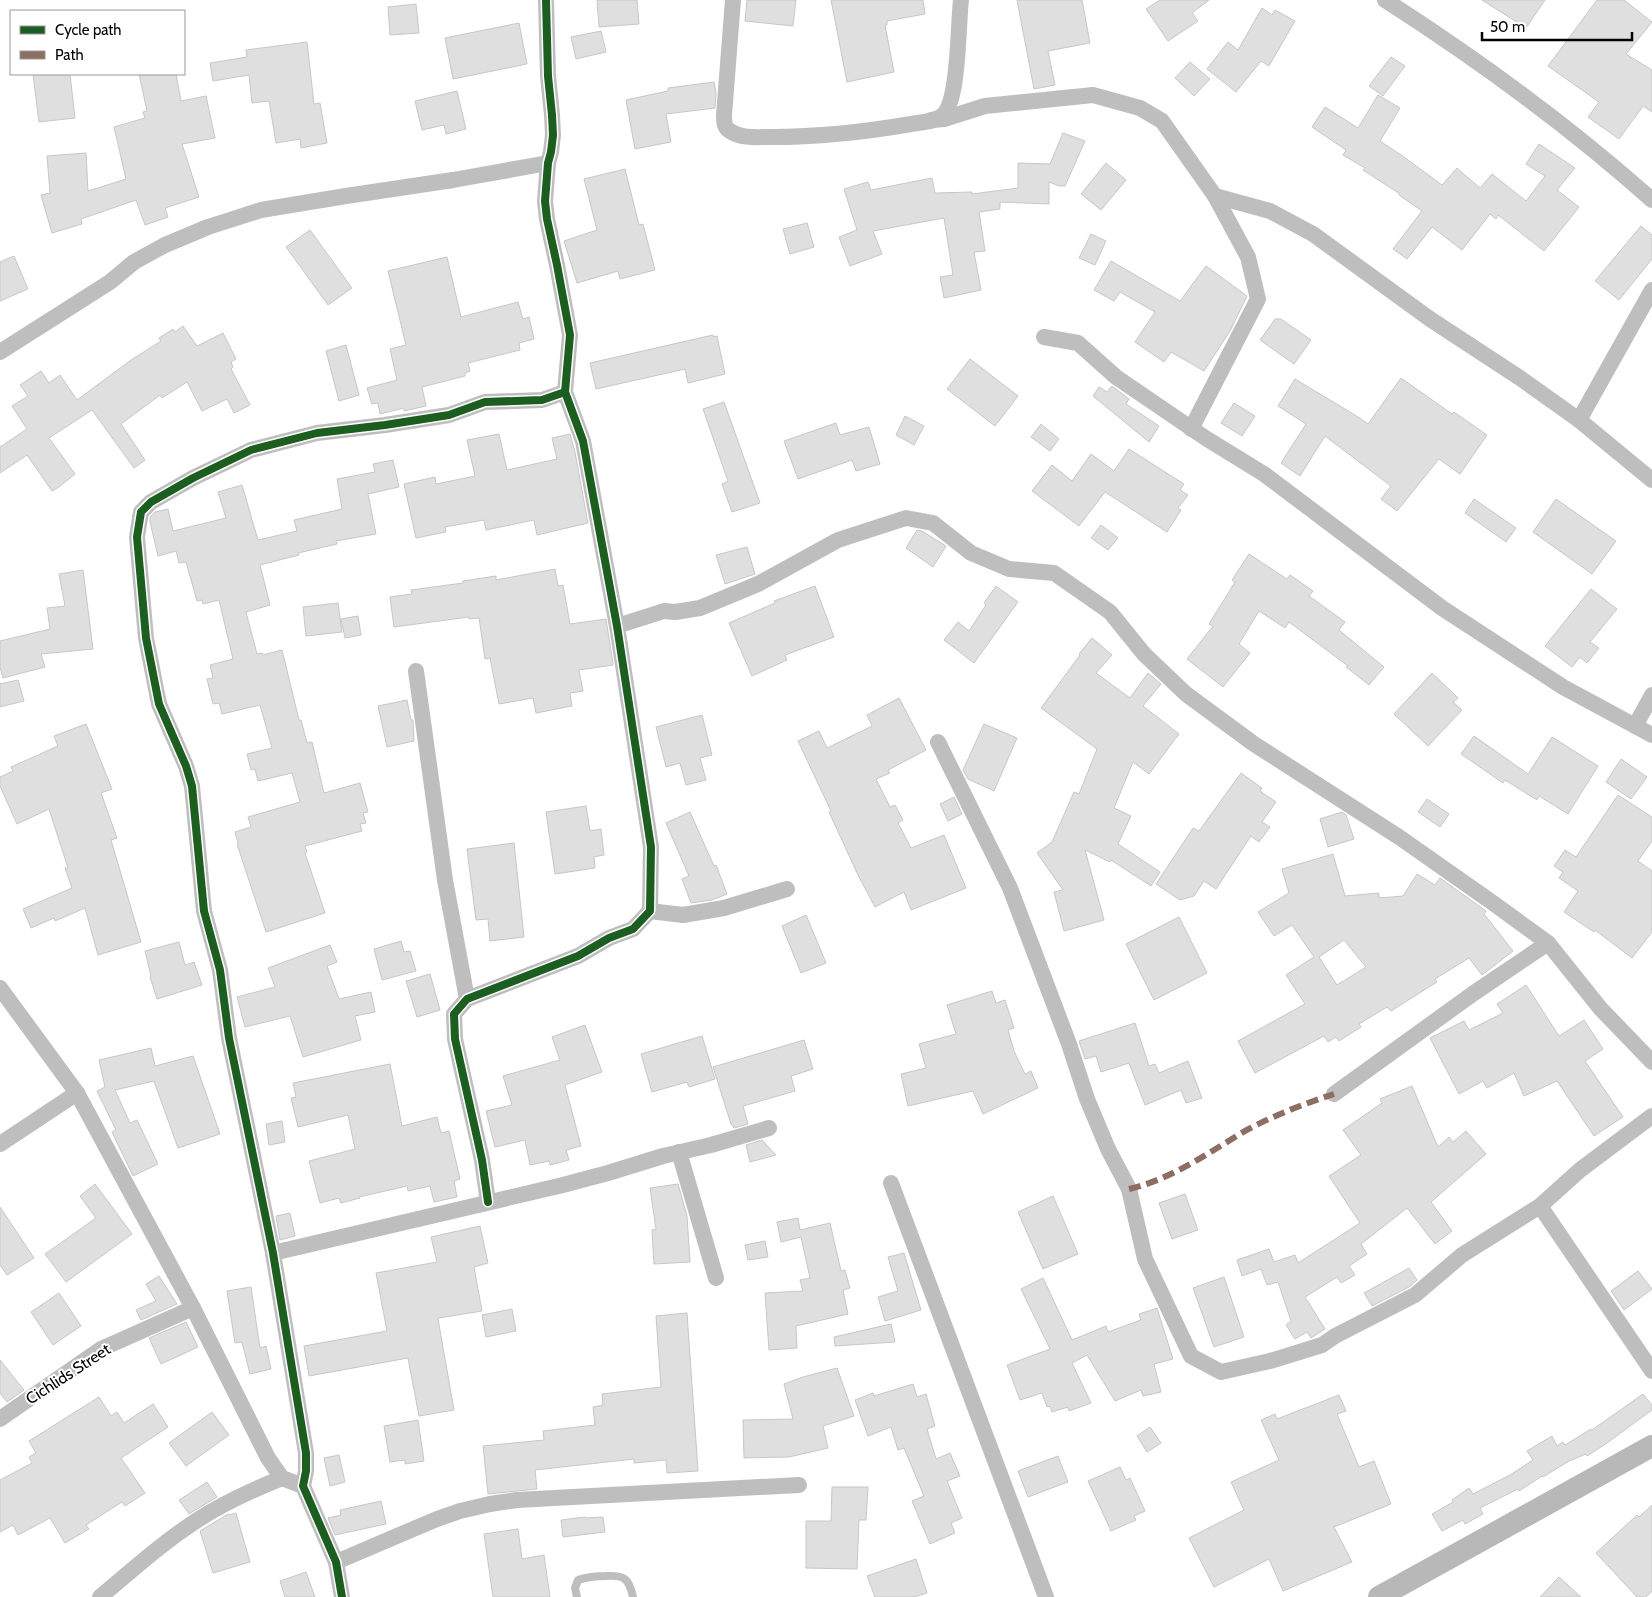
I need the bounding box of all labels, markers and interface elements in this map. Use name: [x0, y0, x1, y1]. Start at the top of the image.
legend: [10, 10, 185, 75]
scale bar: [1482, 10, 1632, 42]
text: 50 m: [1490, 18, 1525, 36]
text: Cycle path: [55, 21, 121, 39]
text: Path: [55, 46, 84, 64]
street label: Cichlids Street: [22, 1339, 114, 1408]

